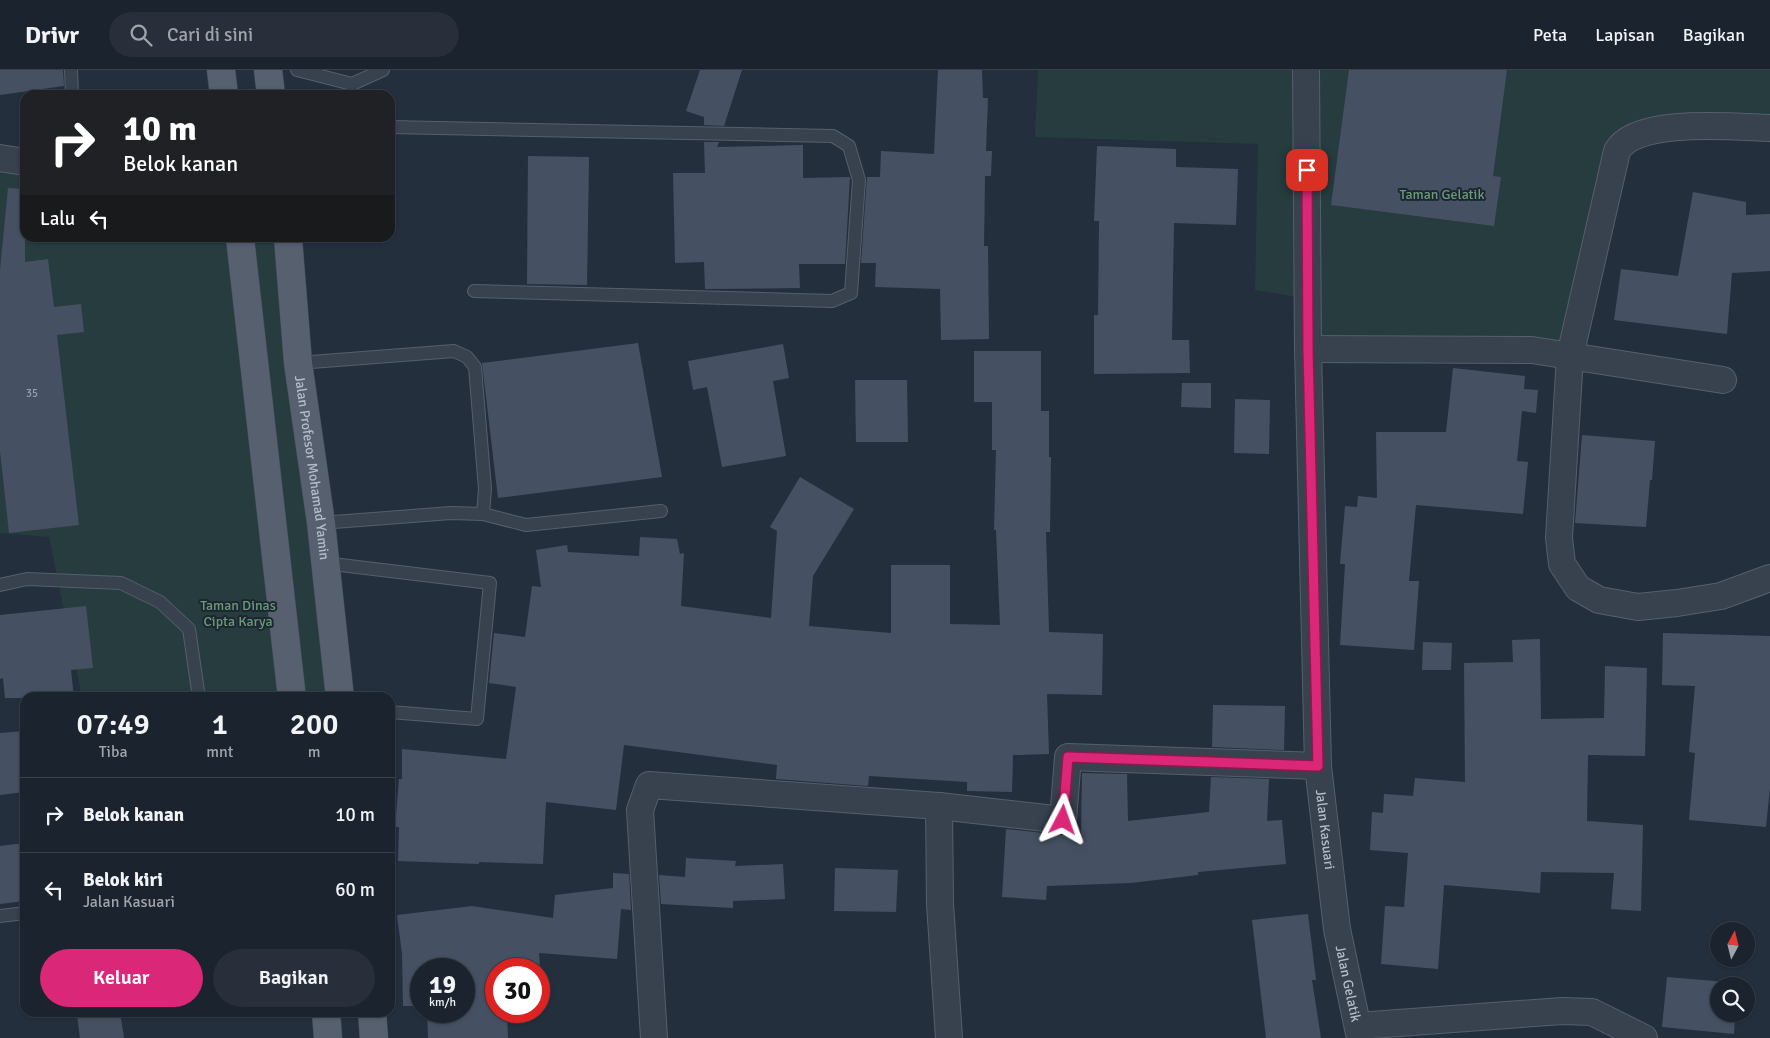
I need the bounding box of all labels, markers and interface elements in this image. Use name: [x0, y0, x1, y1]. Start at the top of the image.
search box: [109, 12, 459, 57]
text: Drivr: [25, 20, 79, 50]
icon: search: [127, 21, 155, 49]
text: Cari di sini: [167, 23, 253, 47]
text: Peta: [1533, 24, 1567, 46]
text: Lapisan: [1595, 24, 1655, 46]
text: Bagikan: [1683, 24, 1745, 46]
text: 10 m: [123, 107, 197, 150]
icon: right: [40, 110, 105, 175]
pin: [1286, 149, 1328, 191]
text: Belok kanan: [123, 150, 238, 177]
icon: arrive: [1293, 156, 1321, 184]
park label: Taman Gelatik: [1400, 186, 1484, 203]
icon: left: [85, 205, 113, 233]
text: Lalu: [40, 207, 75, 231]
street label: Jalan Profesor Mohamad Yamin: [291, 374, 333, 561]
house number: 35: [26, 387, 38, 400]
park label: Taman Dinas Cipta Karya: [200, 597, 276, 630]
text: 07:49: [77, 706, 150, 743]
text: 1: [212, 706, 228, 743]
text: 200: [290, 706, 338, 743]
text: Tiba: [99, 742, 128, 762]
text: mnt: [206, 742, 233, 762]
text: m: [308, 742, 321, 762]
street label: Jalan Kasuari: [1312, 788, 1338, 871]
position arrow: [1036, 793, 1088, 845]
icon: right: [40, 801, 68, 829]
text: Belok kanan: [83, 803, 184, 827]
text: 10 m: [335, 803, 375, 827]
text: Belok kiri: [83, 868, 163, 892]
icon: left: [40, 876, 68, 904]
text: 60 m: [335, 878, 375, 902]
text: Jalan Kasuari: [83, 892, 175, 912]
north arrow: [1710, 922, 1755, 968]
map controls: [1710, 922, 1755, 1022]
street label: Jalan Gelatik: [1332, 944, 1364, 1024]
button: Keluar: [40, 949, 203, 1007]
button: Bagikan: [213, 949, 375, 1007]
speed limit sign: 30: [485, 958, 550, 1023]
text: 19: [429, 969, 456, 1000]
button: search: [1710, 977, 1755, 1022]
text: km/h: [429, 995, 456, 1010]

